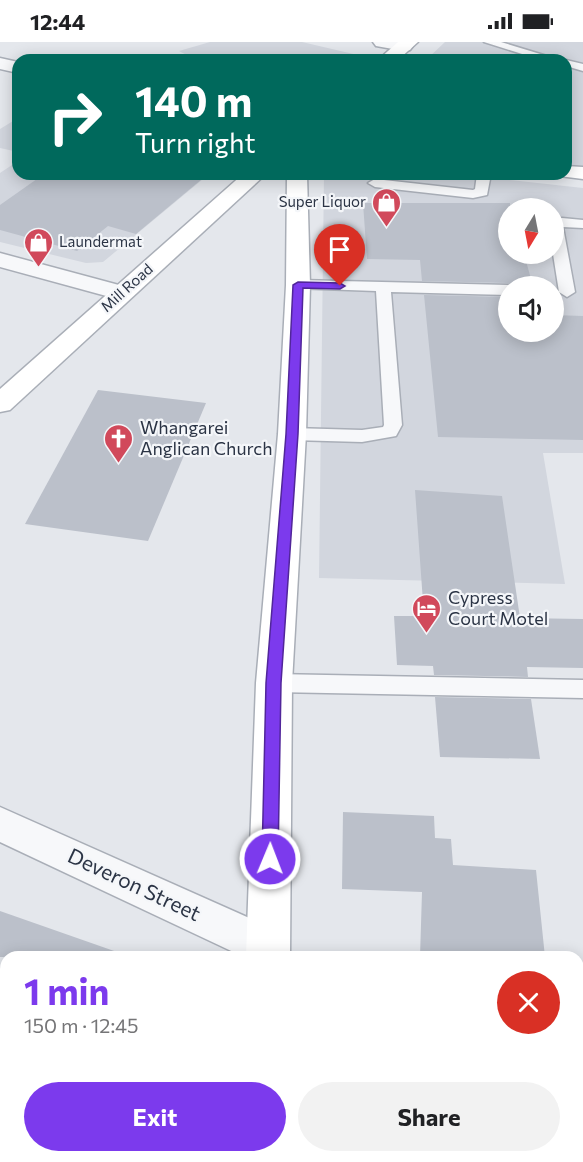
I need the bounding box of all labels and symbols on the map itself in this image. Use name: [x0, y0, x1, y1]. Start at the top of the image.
shop icon: Super Liquor: [371, 186, 403, 228]
place label: Super Liquor: [279, 192, 366, 210]
north arrow: [498, 198, 564, 264]
pin: [314, 224, 365, 286]
shop icon: Laundermat: [22, 226, 54, 268]
place label: Laundermat: [59, 232, 142, 250]
street label: Mill Road: [97, 259, 156, 315]
place label: Whangarei Anglican Church: [140, 416, 273, 459]
church icon: Whangarei Anglican Church: [103, 422, 135, 464]
place label: Cypress Court Motel: [448, 586, 548, 629]
hotel icon: Cypress Court Motel: [411, 592, 443, 634]
position arrow: [238, 827, 302, 891]
street label: Deveron Street: [64, 842, 205, 925]

